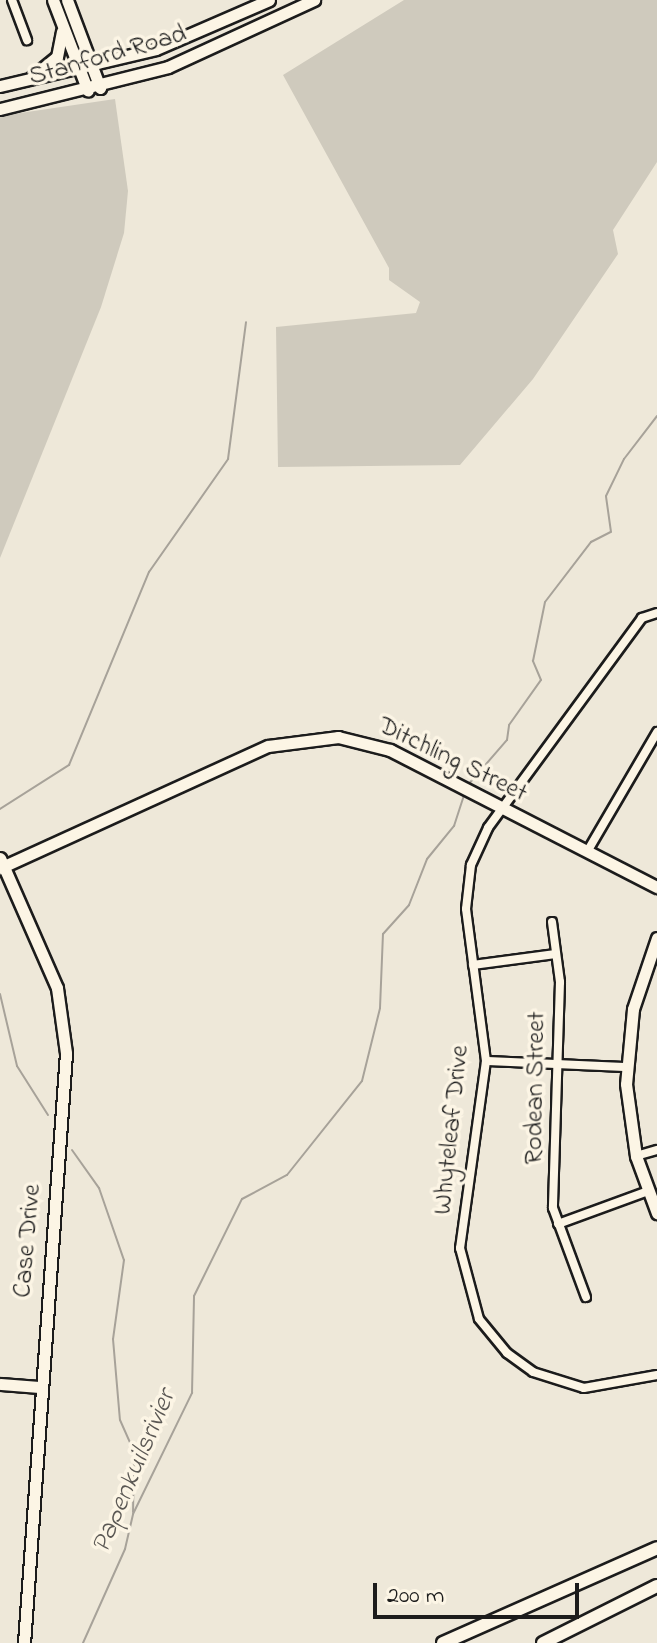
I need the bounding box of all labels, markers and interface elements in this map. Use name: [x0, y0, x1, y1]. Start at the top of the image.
street label: Stanford Road: [26, 20, 190, 94]
street label: Ditchling Street: [372, 711, 532, 811]
street label: Rodean Street: [520, 1011, 554, 1165]
street label: Whyteleaf Drive: [429, 1044, 477, 1216]
street label: Case Drive: [8, 1183, 50, 1299]
water label: Papenkuilsrivier: [85, 1385, 185, 1559]
scale bar: [377, 1567, 583, 1617]
text: 200 m: [387, 1579, 444, 1614]

